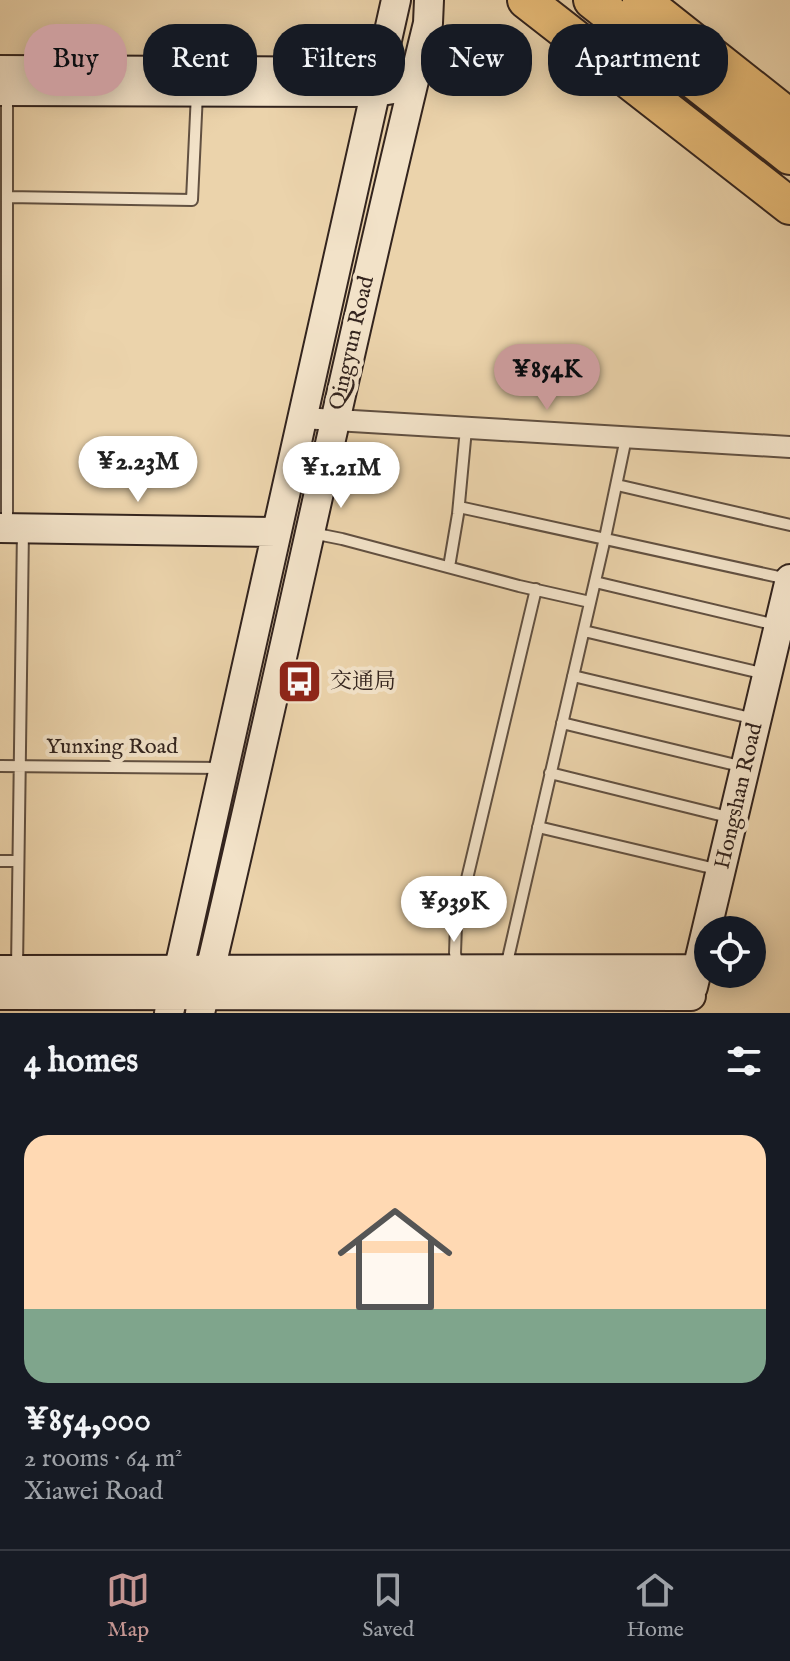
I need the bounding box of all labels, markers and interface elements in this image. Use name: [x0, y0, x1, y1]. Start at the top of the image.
chip: Buy: [24, 24, 127, 96]
chip: Rent: [143, 24, 257, 96]
chip: Filters: [273, 24, 405, 96]
chip: New: [421, 24, 532, 96]
chip: Apartment: [548, 24, 728, 96]
street label: Qingyun Road: [323, 273, 381, 413]
pin: ¥854K: [491, 344, 603, 412]
text: ¥854K: [512, 353, 582, 386]
pin: ¥2.23M: [73, 436, 203, 504]
pin: ¥1.21M: [276, 442, 406, 510]
text: ¥2.23M: [96, 445, 180, 478]
text: ¥1.21M: [301, 451, 381, 484]
bus stop icon: 交通局: [275, 658, 323, 706]
place label: 交通局: [330, 668, 396, 696]
street label: Hongshan Road: [709, 720, 769, 872]
street label: Yunxing Road: [46, 733, 178, 761]
pin: ¥939K: [398, 876, 510, 944]
text: ¥939K: [419, 885, 489, 918]
map controls: [694, 916, 766, 988]
button: locate: [694, 916, 766, 988]
icon: filters: [722, 1039, 766, 1083]
text: 4 homes: [24, 1040, 138, 1083]
icon: home: [323, 1187, 467, 1331]
text: ¥854,000: [24, 1399, 151, 1442]
text: 2 rooms · 64 m²: [24, 1442, 183, 1475]
text: Xiawei Road: [24, 1475, 163, 1508]
tab: Map: [106, 1568, 150, 1644]
tab: Saved: [362, 1568, 414, 1644]
tab: Home: [626, 1568, 684, 1644]

